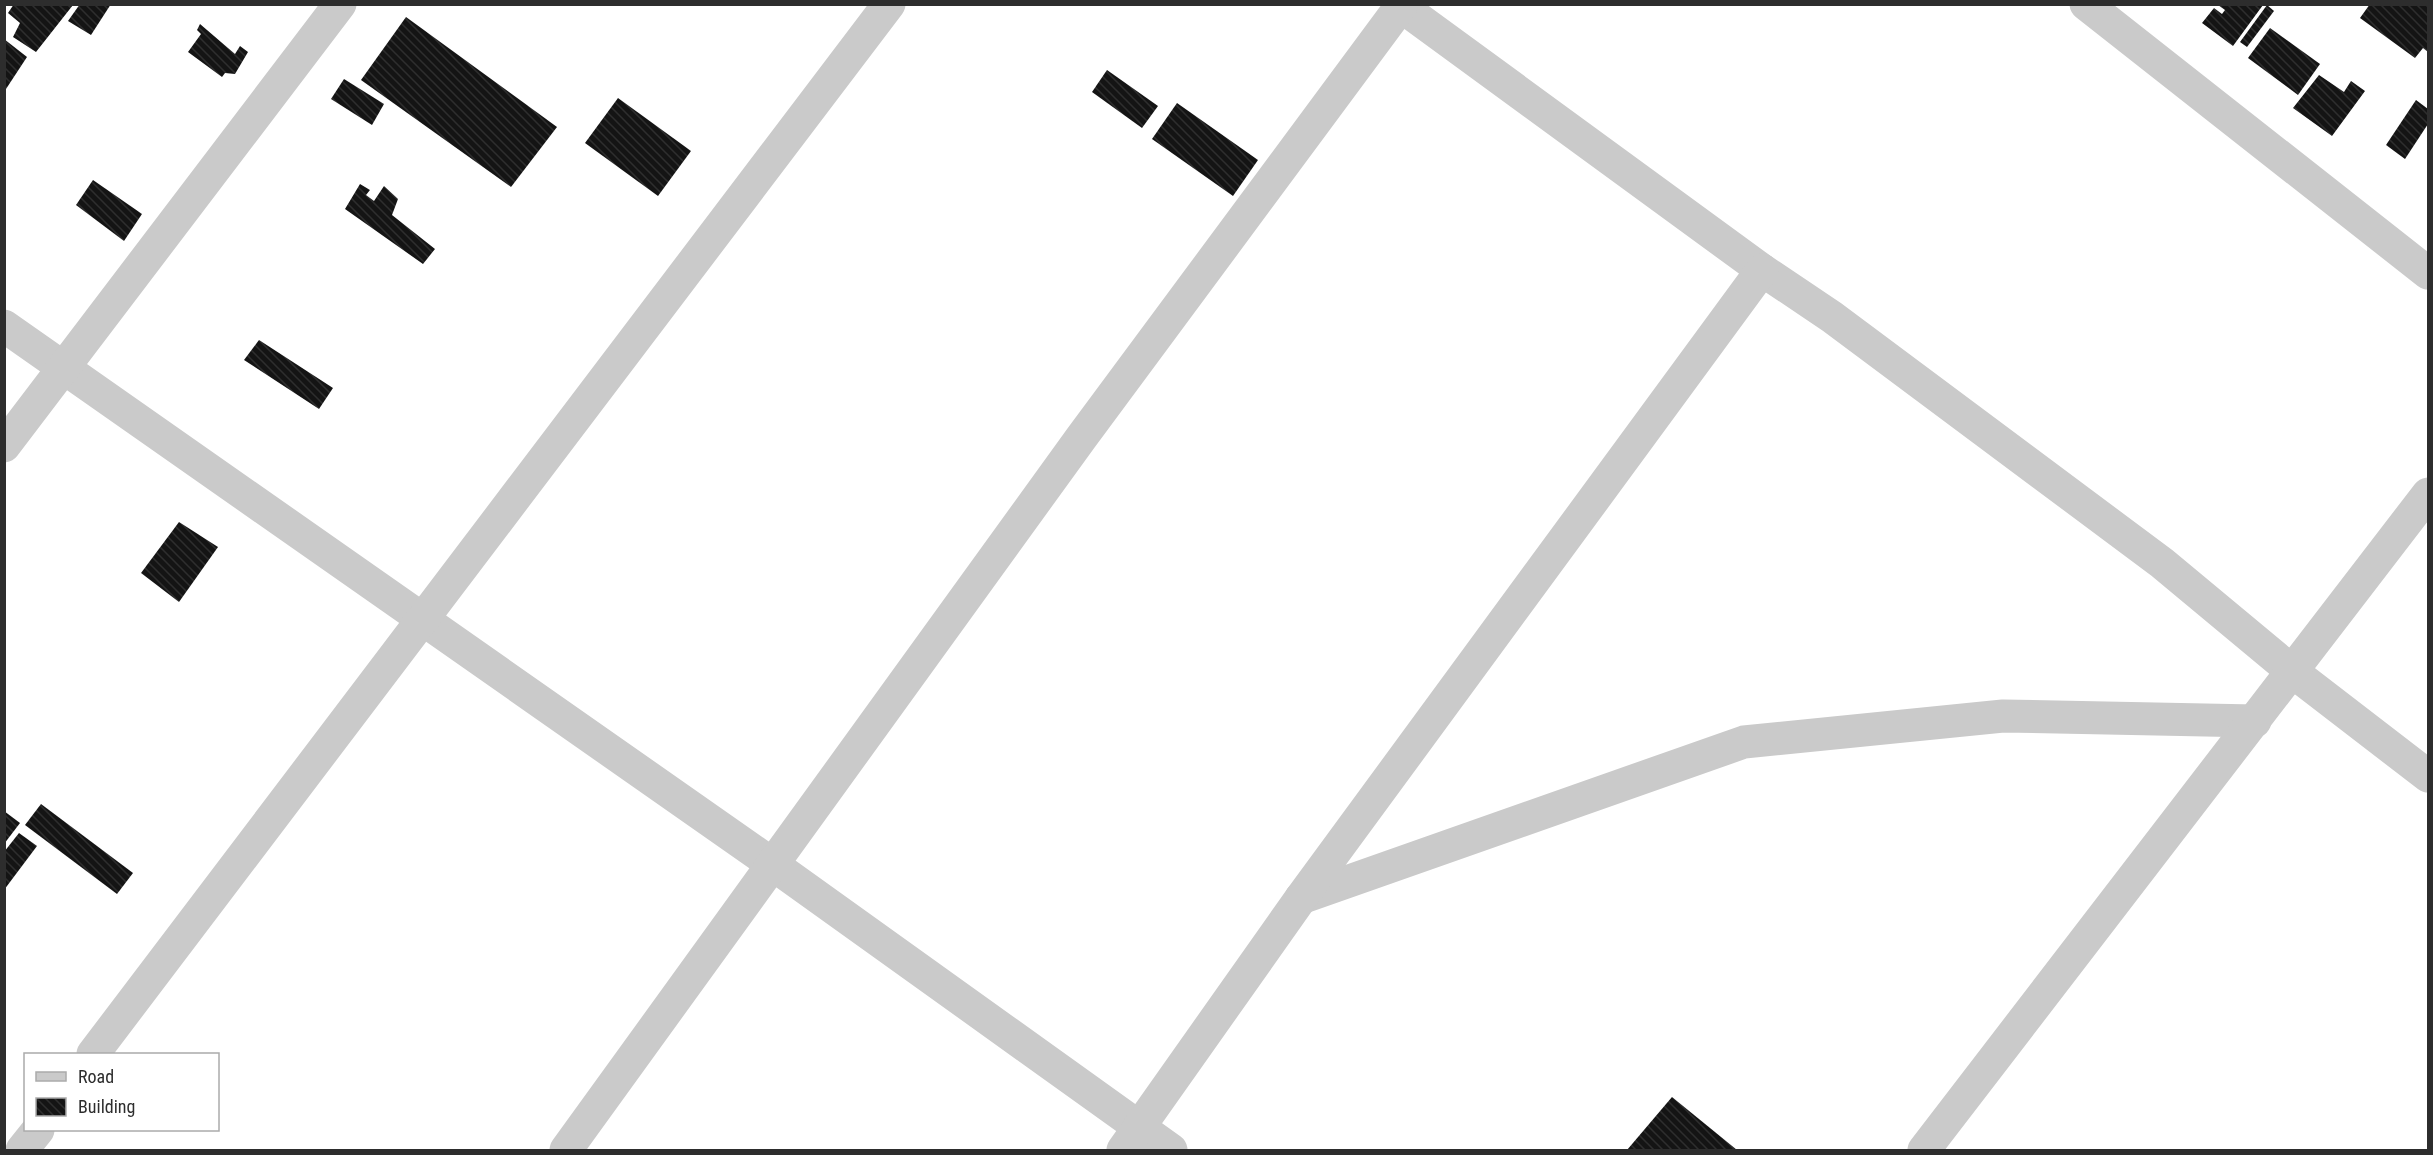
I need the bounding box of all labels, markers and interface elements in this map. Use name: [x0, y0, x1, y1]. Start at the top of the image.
legend: [24, 1053, 219, 1131]
text: Road: [78, 1066, 114, 1087]
text: Building: [78, 1096, 135, 1117]

